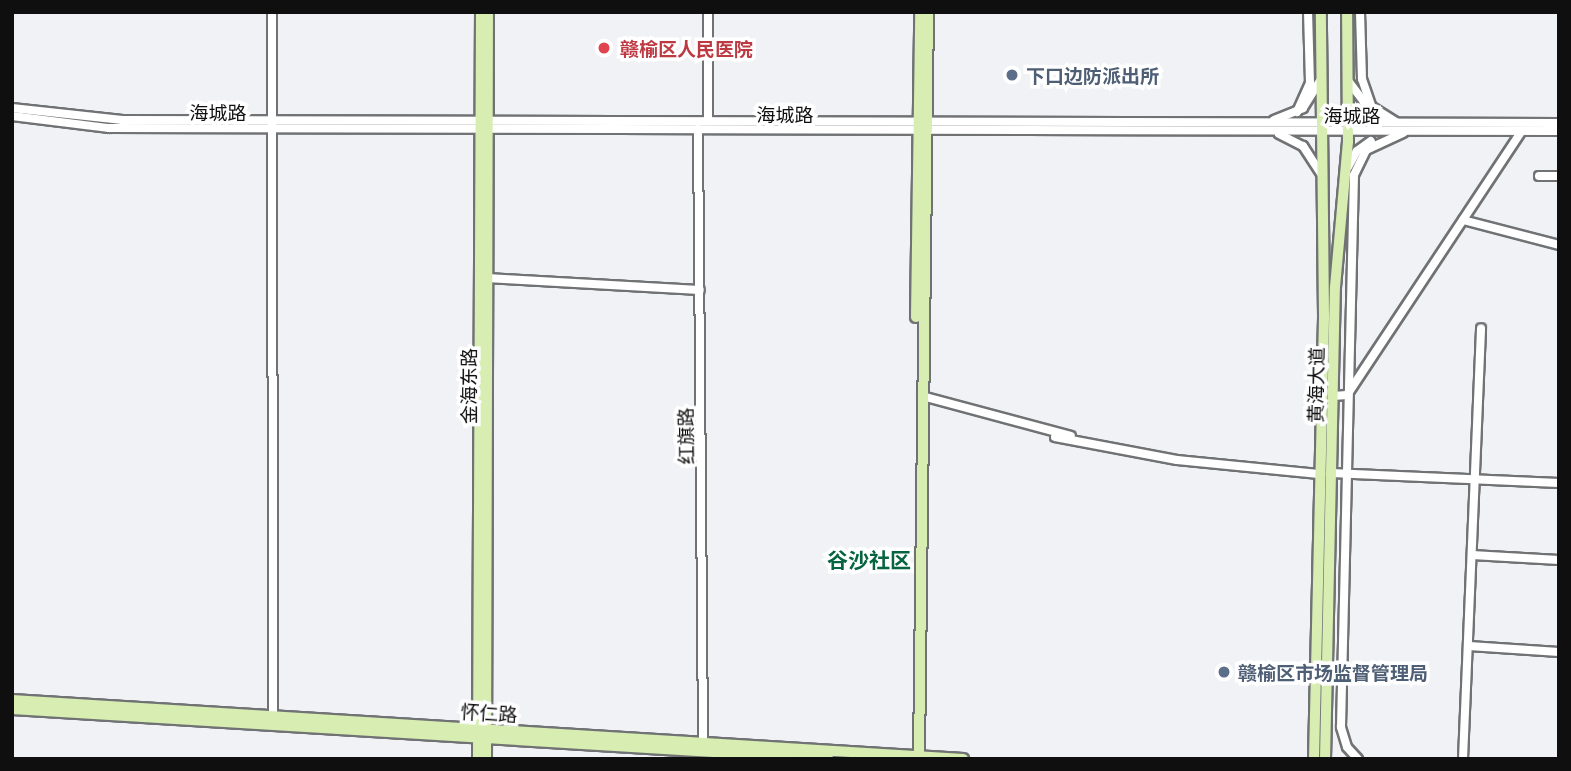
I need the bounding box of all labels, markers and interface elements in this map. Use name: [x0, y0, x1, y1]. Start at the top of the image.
place label: 赣榆区人民医院: [620, 37, 753, 59]
marker: 赣榆区人民医院: [594, 38, 614, 58]
place label: 下口边防派出所: [1026, 64, 1159, 86]
marker: 下口边防派出所: [1004, 67, 1020, 83]
street label: 海城路: [190, 101, 246, 123]
street label: 海城路: [757, 103, 813, 125]
street label: 海城路: [1324, 104, 1380, 126]
street label: 黄海大道: [1303, 347, 1327, 423]
street label: 金海东路: [457, 348, 479, 424]
street label: 红旗路: [673, 407, 697, 465]
district label: 谷沙社区: [827, 546, 911, 572]
place label: 赣榆区市场监督管理局: [1238, 661, 1428, 683]
marker: 赣榆区市场监督管理局: [1216, 664, 1232, 680]
street label: 怀仁路: [460, 699, 518, 725]

